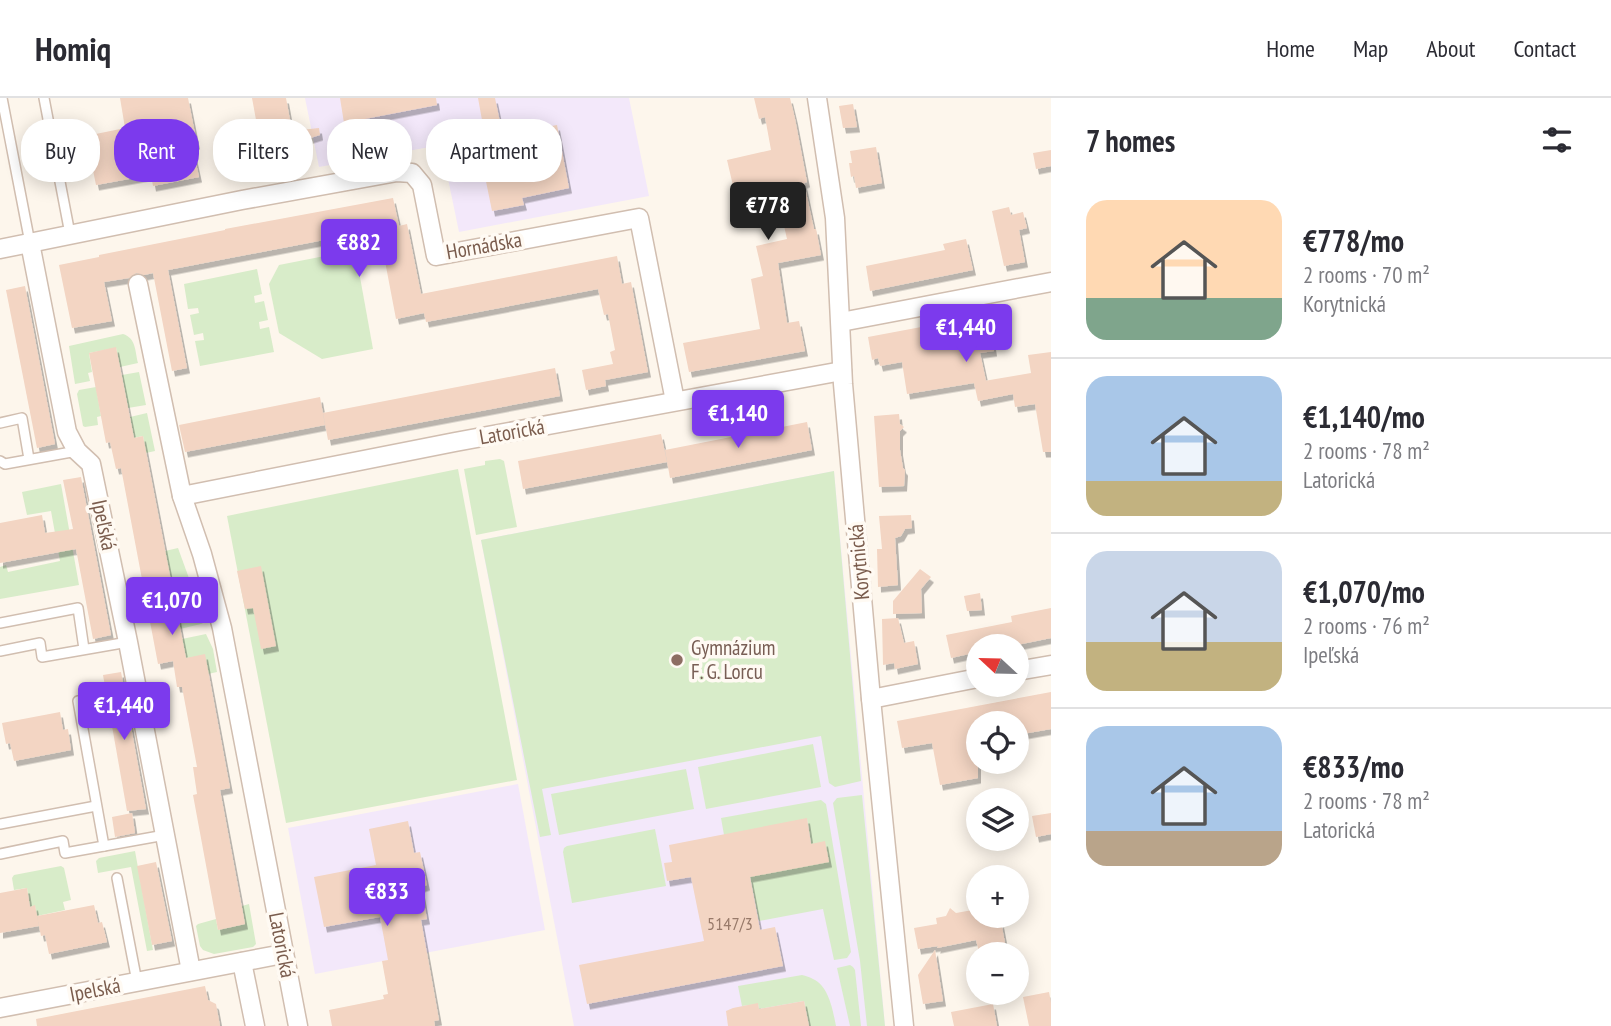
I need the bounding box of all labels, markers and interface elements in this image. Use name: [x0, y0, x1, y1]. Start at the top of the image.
text: Homiq: [35, 27, 111, 70]
text: Home: [1266, 33, 1315, 64]
text: Map: [1353, 33, 1388, 64]
text: About: [1426, 33, 1475, 64]
text: Contact: [1513, 33, 1576, 64]
chip: Buy: [21, 119, 100, 182]
chip: Rent: [114, 119, 199, 182]
chip: Filters: [213, 119, 313, 182]
chip: New: [327, 119, 412, 182]
chip: Apartment: [426, 119, 562, 182]
text: 7 homes: [1086, 121, 1175, 160]
icon: filters: [1538, 121, 1576, 159]
pin: €778: [727, 183, 809, 242]
text: €778: [746, 190, 790, 219]
pin: €882: [318, 220, 400, 279]
text: €778/mo: [1303, 221, 1404, 260]
street label: Hornádska: [444, 226, 524, 265]
text: €882: [337, 227, 381, 256]
icon: home: [1142, 228, 1226, 312]
text: 2 rooms · 70 m²: [1303, 260, 1430, 289]
text: Korytnická: [1303, 289, 1386, 318]
pin: €1,440: [909, 304, 1023, 364]
text: €1,440: [936, 312, 996, 341]
pin: €1,140: [681, 390, 795, 450]
text: €1,140/mo: [1303, 397, 1425, 436]
text: €1,140: [708, 398, 768, 427]
icon: home: [1142, 404, 1226, 488]
street label: Latorická: [477, 412, 547, 451]
text: 2 rooms · 78 m²: [1303, 436, 1430, 465]
text: Latorická: [1303, 465, 1375, 494]
street label: Ipeľská: [86, 497, 123, 553]
street label: Korytnická: [842, 523, 875, 601]
text: €1,070/mo: [1303, 572, 1425, 611]
pin: €1,070: [115, 578, 229, 637]
icon: home: [1142, 579, 1226, 663]
text: €1,070: [142, 585, 202, 614]
text: 2 rooms · 76 m²: [1303, 611, 1430, 640]
place label: Gymnázium F. G. Lorcu: [691, 634, 775, 685]
north arrow: [966, 634, 1029, 696]
map controls: [966, 634, 1029, 1005]
text: Ipeľská: [1303, 640, 1359, 669]
marker: Gymnázium F. G. Lorcu: [669, 652, 685, 668]
pin: €1,440: [67, 682, 181, 742]
text: €1,440: [94, 690, 154, 719]
button: locate: [966, 711, 1029, 774]
text: €833/mo: [1303, 747, 1404, 786]
icon: home: [1142, 754, 1226, 838]
text: 2 rooms · 78 m²: [1303, 786, 1430, 815]
button: layers: [966, 788, 1029, 851]
text: Latorická: [1303, 815, 1375, 844]
button: +: [966, 865, 1029, 928]
pin: €833: [346, 868, 428, 928]
text: €833: [365, 876, 409, 905]
street label: Latorická: [263, 910, 302, 980]
house number: 5147/3: [707, 912, 753, 935]
button: −: [966, 942, 1029, 1005]
street label: Ipelská: [67, 971, 123, 1008]

